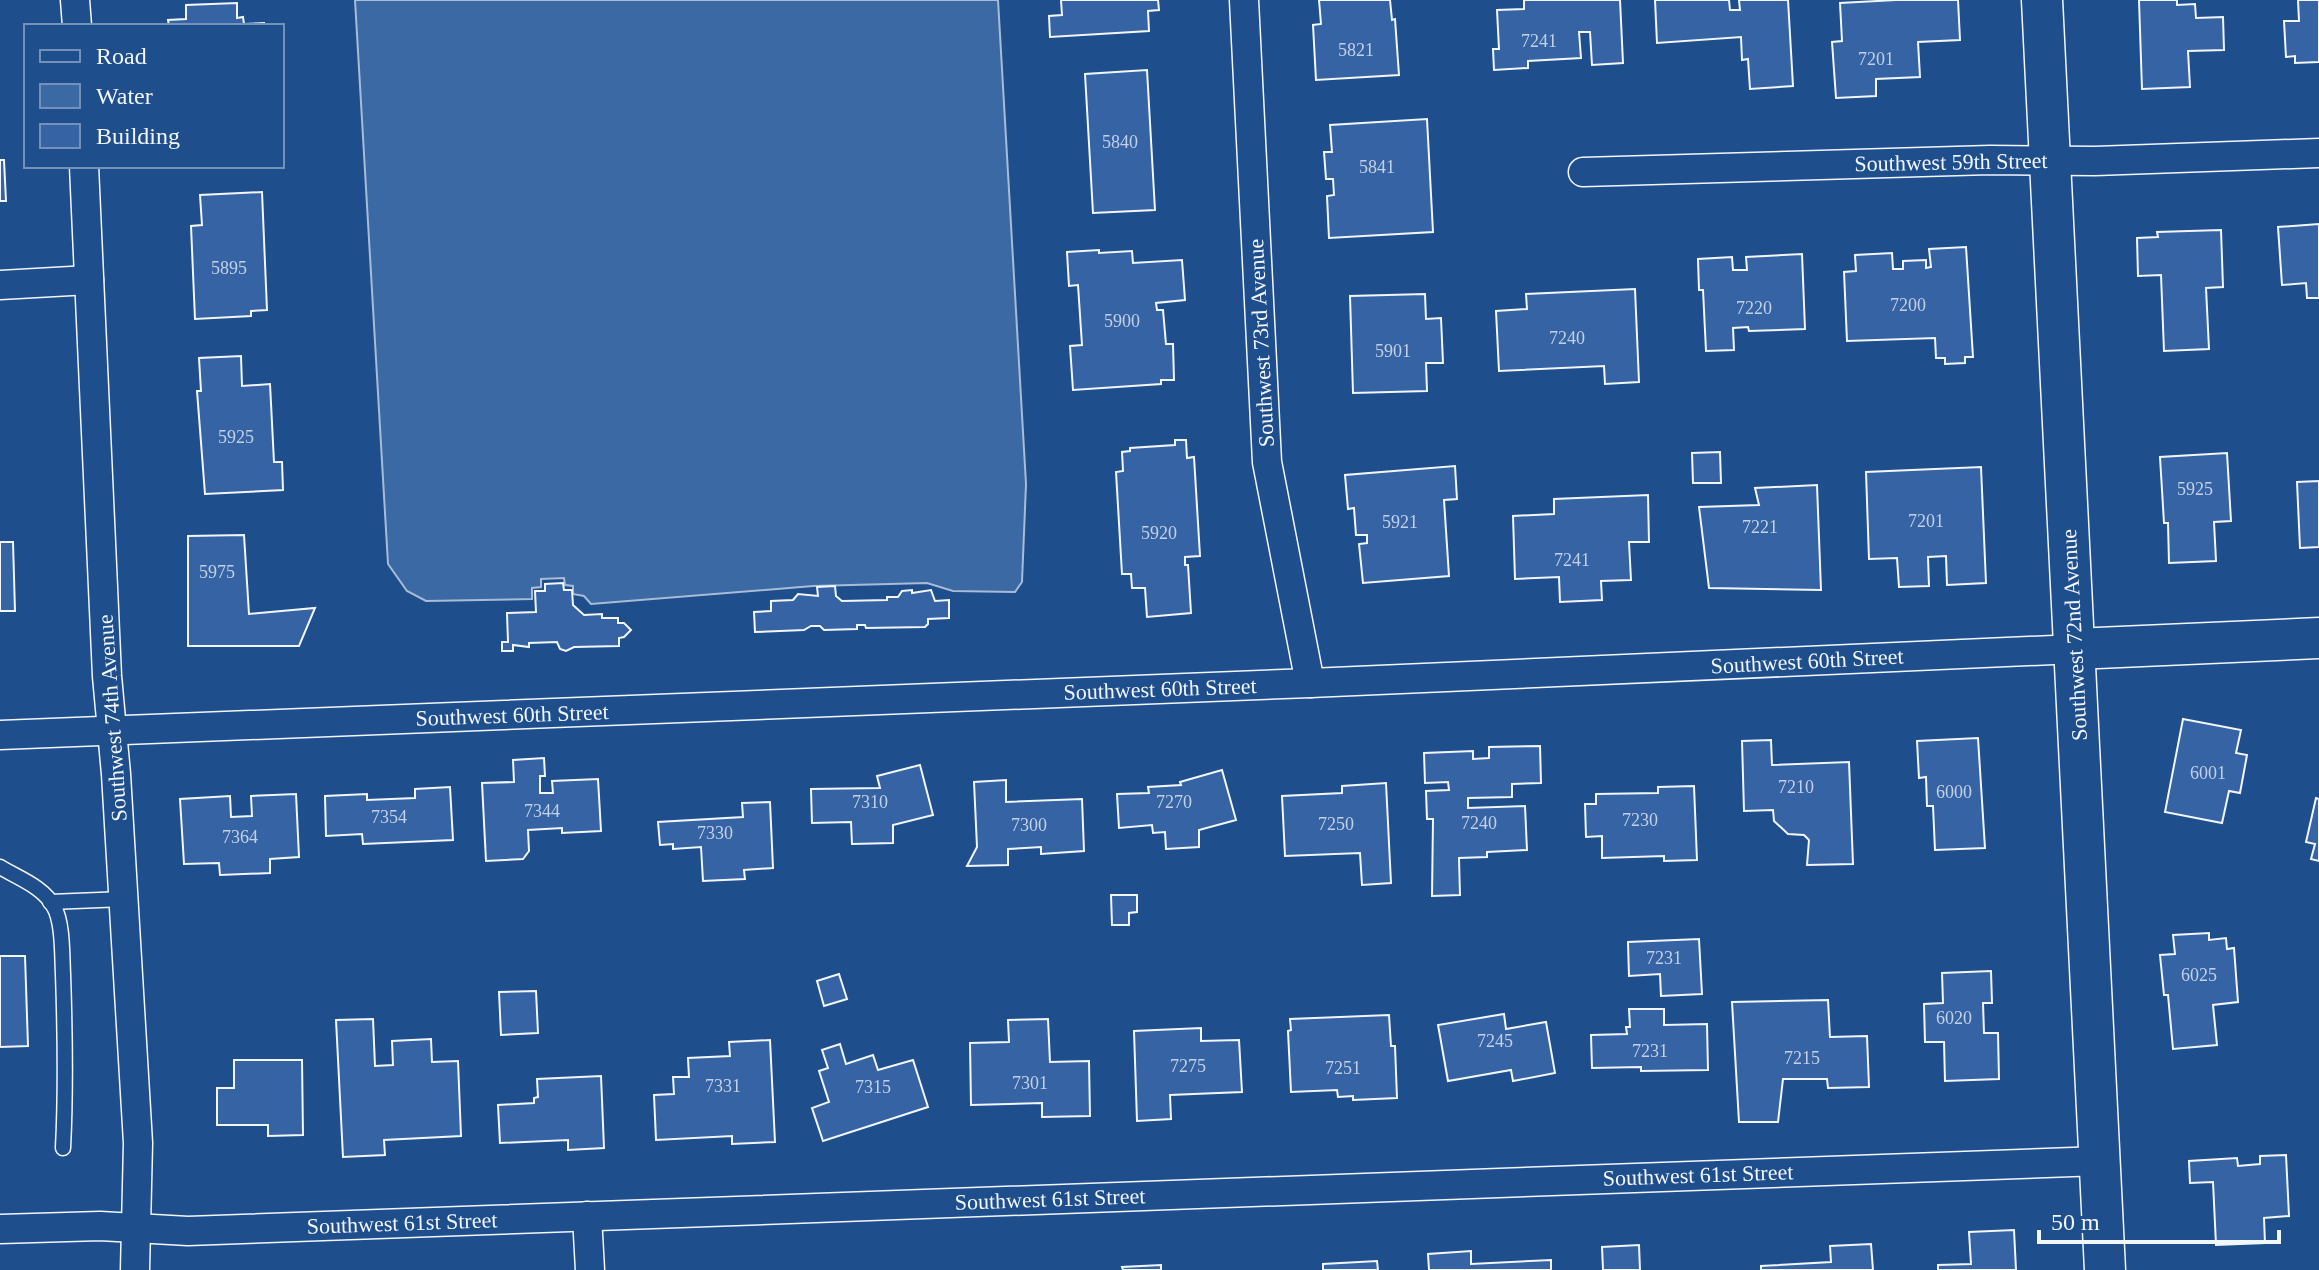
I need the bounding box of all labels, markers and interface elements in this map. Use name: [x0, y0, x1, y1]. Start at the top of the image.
legend: [24, 24, 284, 168]
house number: 7241: [1521, 31, 1557, 51]
house number: 5821: [1338, 40, 1374, 60]
text: Road: [96, 43, 147, 69]
house number: 7201: [1858, 49, 1894, 69]
text: Water: [96, 83, 153, 109]
text: Building: [96, 123, 180, 149]
house number: 5840: [1102, 132, 1138, 152]
street label: Southwest 59th Street: [1854, 148, 2048, 176]
house number: 5841: [1359, 157, 1395, 177]
street label: Southwest 73rd Avenue: [1243, 238, 1279, 448]
house number: 5895: [211, 258, 247, 278]
house number: 7200: [1890, 295, 1926, 315]
house number: 7220: [1736, 298, 1772, 318]
house number: 5900: [1104, 311, 1140, 331]
house number: 7240: [1549, 328, 1585, 348]
house number: 5901: [1375, 341, 1411, 361]
house number: 5925: [218, 427, 254, 447]
house number: 5925: [2177, 479, 2213, 499]
house number: 7201: [1908, 511, 1944, 531]
house number: 5921: [1382, 512, 1418, 532]
house number: 7221: [1742, 517, 1778, 537]
house number: 5920: [1141, 523, 1177, 543]
street label: Southwest 72nd Avenue: [2056, 528, 2092, 742]
house number: 7241: [1554, 550, 1590, 570]
house number: 5975: [199, 562, 235, 582]
street label: Southwest 74th Avenue: [92, 614, 132, 822]
street label: Southwest 60th Street: [1710, 643, 1904, 679]
street label: Southwest 60th Street: [1063, 673, 1257, 705]
street label: Southwest 60th Street: [415, 699, 609, 731]
house number: 6001: [2190, 763, 2226, 783]
house number: 7210: [1778, 777, 1814, 797]
house number: 6000: [1936, 782, 1972, 802]
house number: 7310: [852, 792, 888, 812]
house number: 7270: [1156, 792, 1192, 812]
house number: 7344: [524, 801, 560, 821]
house number: 7354: [371, 807, 407, 827]
house number: 7230: [1622, 810, 1658, 830]
house number: 7240: [1461, 813, 1497, 833]
house number: 7250: [1318, 814, 1354, 834]
house number: 7300: [1011, 815, 1047, 835]
house number: 7330: [697, 823, 733, 843]
house number: 7364: [222, 827, 258, 847]
house number: 7231: [1646, 948, 1682, 968]
house number: 6025: [2181, 965, 2217, 985]
house number: 6020: [1936, 1008, 1972, 1028]
house number: 7245: [1477, 1031, 1513, 1051]
house number: 7231: [1632, 1041, 1668, 1061]
house number: 7215: [1784, 1048, 1820, 1068]
house number: 7275: [1170, 1056, 1206, 1076]
house number: 7251: [1325, 1058, 1361, 1078]
house number: 7301: [1012, 1073, 1048, 1093]
house number: 7331: [705, 1076, 741, 1096]
house number: 7315: [855, 1077, 891, 1097]
street label: Southwest 61st Street: [1602, 1159, 1794, 1191]
street label: Southwest 61st Street: [954, 1183, 1146, 1215]
scale bar: [2039, 1194, 2279, 1244]
street label: Southwest 61st Street: [306, 1207, 498, 1239]
text: 50 m: [2051, 1209, 2100, 1235]

